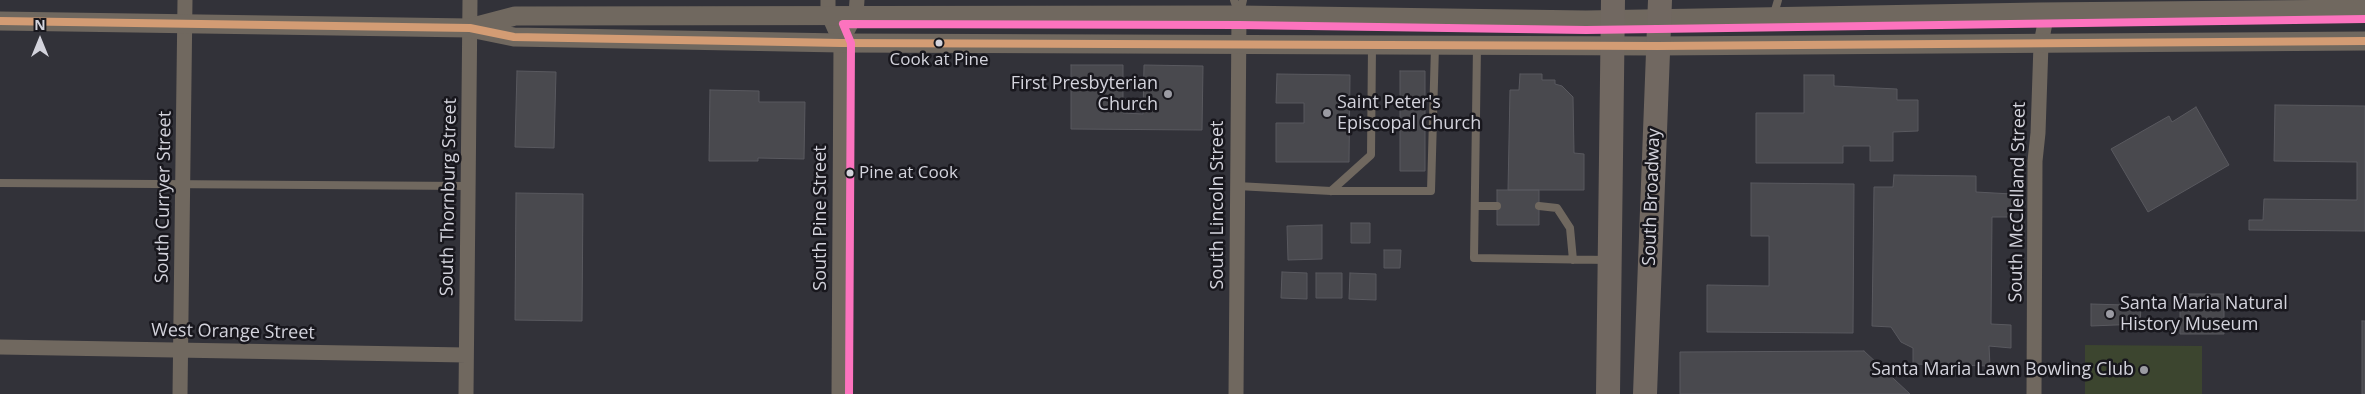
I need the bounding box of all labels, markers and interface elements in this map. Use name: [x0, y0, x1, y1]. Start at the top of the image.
north arrow: [15, 15, 65, 65]
text: N: [34, 15, 46, 34]
marker: Cook at Pine: [934, 38, 944, 48]
place label: Cook at Pine: [890, 50, 988, 70]
place label: First Presbyterian Church: [1011, 73, 1158, 116]
marker: First Presbyterian Church: [1162, 88, 1174, 100]
place label: Saint Peter's Episcopal Church: [1337, 92, 1481, 134]
street label: South Thornburg Street: [436, 98, 462, 296]
street label: South McClelland Street: [2005, 101, 2031, 303]
marker: Saint Peter's Episcopal Church: [1321, 107, 1333, 119]
street label: South Curryer Street: [152, 111, 176, 283]
street label: South Lincoln Street: [1207, 121, 1229, 289]
street label: South Broadway: [1639, 128, 1665, 266]
street label: South Pine Street: [810, 145, 832, 291]
place label: Pine at Cook: [859, 163, 958, 183]
marker: Pine at Cook: [845, 168, 855, 178]
place label: Santa Maria Natural History Museum: [2120, 293, 2288, 336]
marker: Santa Maria Natural History Museum: [2104, 308, 2116, 320]
street label: West Orange Street: [151, 320, 315, 344]
place label: Santa Maria Lawn Bowling Club: [1871, 359, 2134, 381]
marker: Santa Maria Lawn Bowling Club: [2138, 364, 2150, 376]

